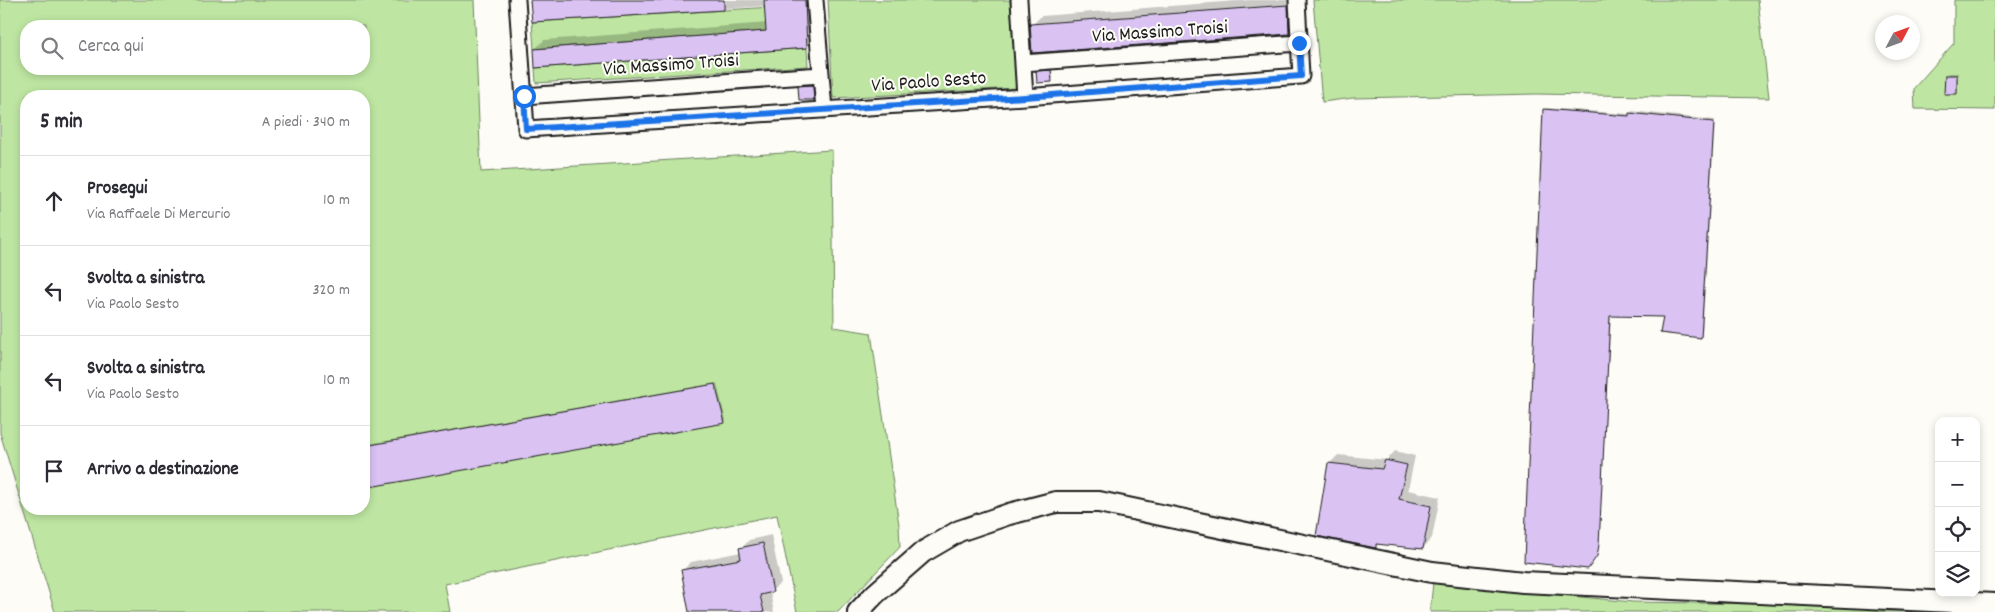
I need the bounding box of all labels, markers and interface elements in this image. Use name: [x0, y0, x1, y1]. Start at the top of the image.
street label: Via Massimo Troisi: [1091, 14, 1229, 52]
north arrow: [1875, 15, 1920, 60]
search box: [20, 20, 370, 75]
route end: [1288, 32, 1311, 55]
icon: search: [38, 34, 66, 62]
text: Cerca qui: [78, 34, 144, 61]
street label: Via Massimo Troisi: [602, 47, 740, 85]
street label: Via Paolo Sesto: [871, 65, 988, 101]
route start: [513, 85, 536, 108]
text: 5 min: [40, 108, 83, 138]
text: A piedi · 340 m: [262, 111, 350, 134]
text: Prosegui: [87, 176, 147, 203]
icon: ahead: [40, 187, 68, 215]
text: 10 m: [323, 189, 350, 212]
text: Via Raffaele Di Mercurio: [87, 203, 231, 226]
text: Svolta a sinistra: [87, 266, 205, 293]
icon: left: [40, 277, 68, 305]
text: 320 m: [313, 279, 350, 302]
text: Via Paolo Sesto: [87, 293, 179, 316]
text: Svolta a sinistra: [87, 356, 205, 383]
icon: left: [40, 367, 68, 395]
text: 10 m: [323, 369, 350, 392]
text: Via Paolo Sesto: [87, 383, 179, 406]
map controls: [1935, 417, 1980, 597]
button: +: [1935, 417, 1980, 462]
icon: arrive: [40, 457, 68, 485]
text: Arrivo a destinazione: [87, 457, 239, 484]
button: −: [1935, 462, 1980, 507]
button: locate: [1935, 507, 1980, 552]
button: layers: [1935, 552, 1980, 597]

